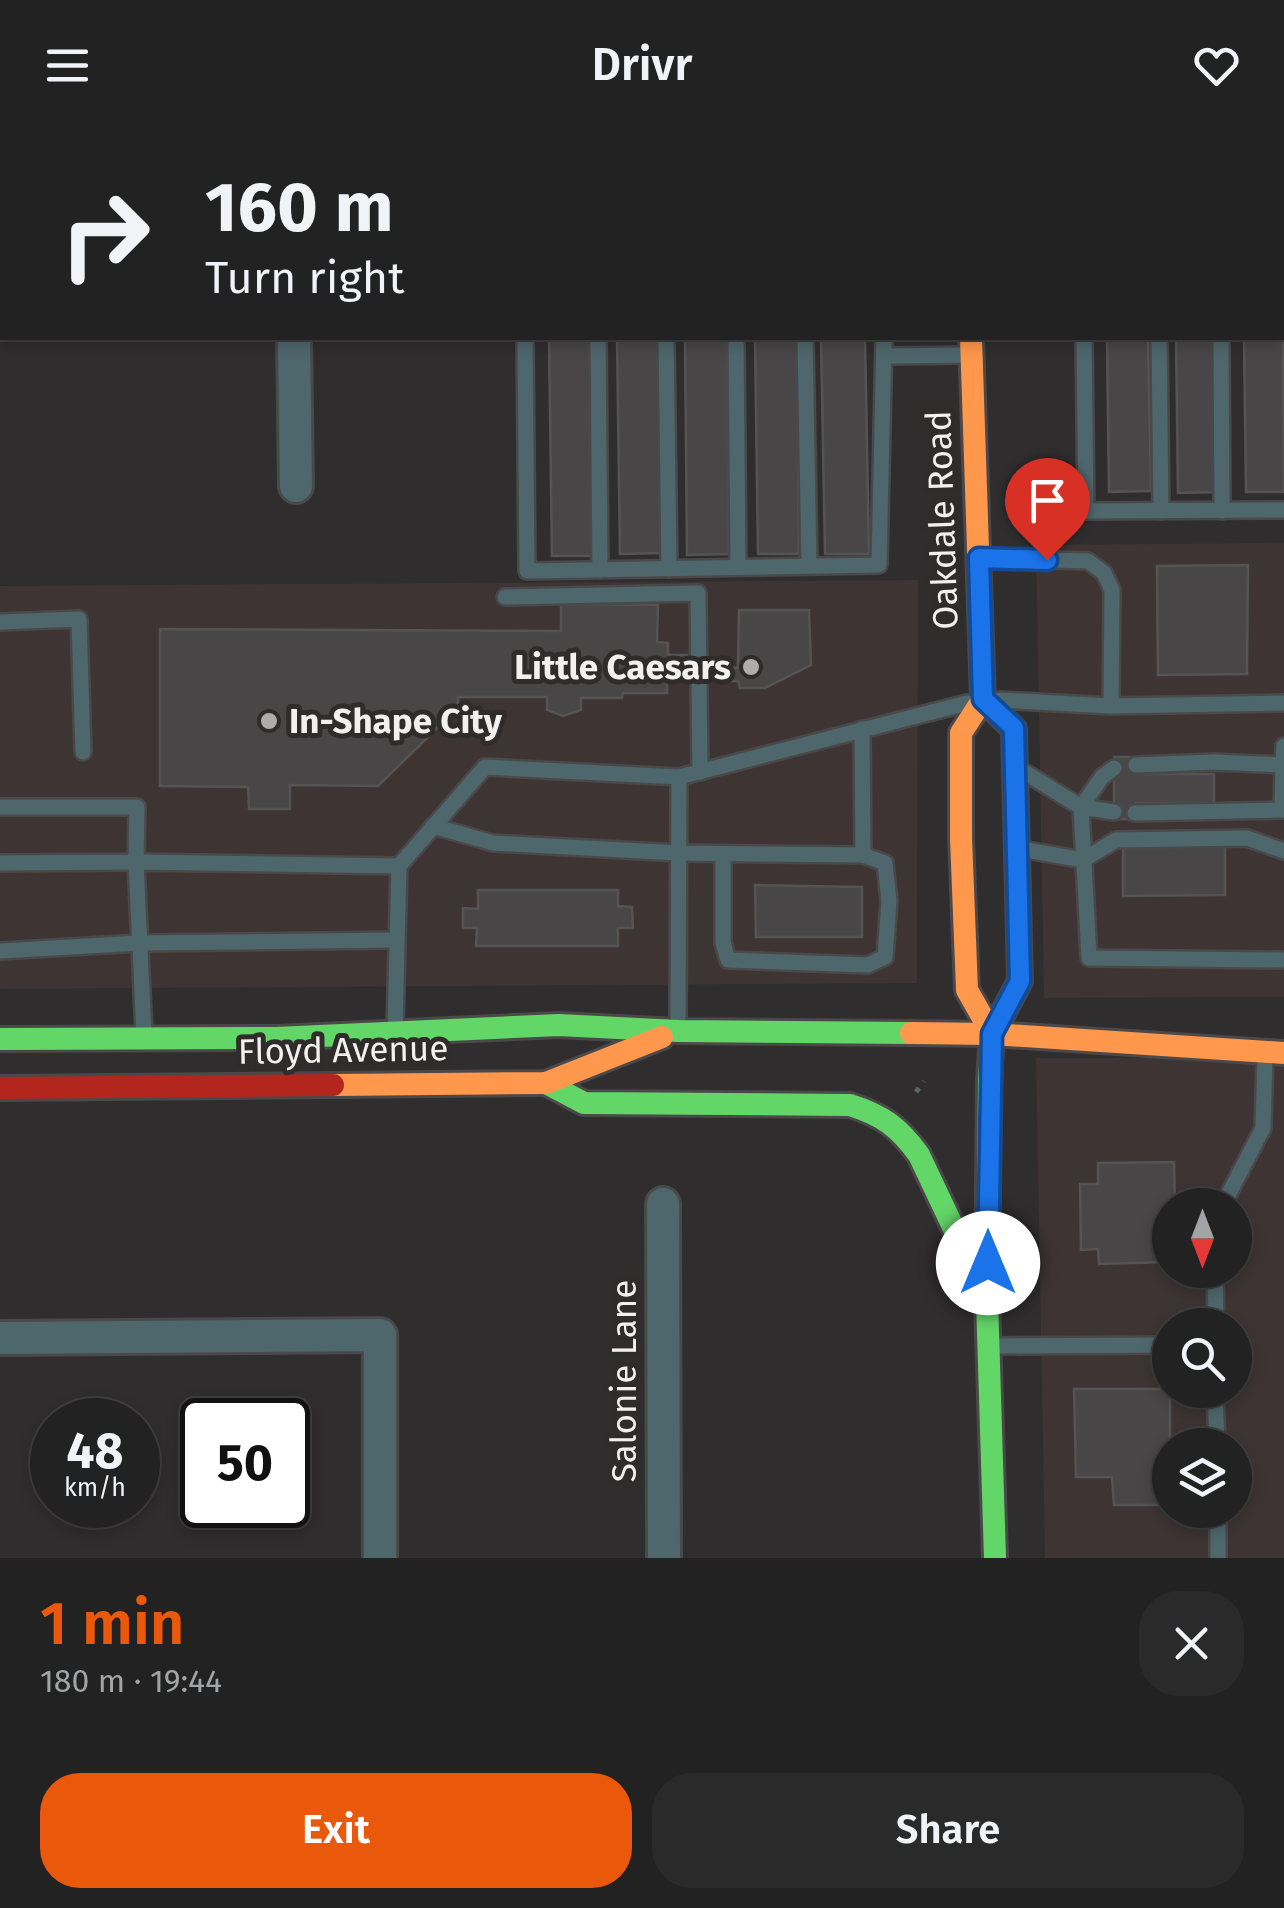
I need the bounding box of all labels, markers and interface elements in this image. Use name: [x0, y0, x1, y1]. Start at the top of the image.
icon: menu: [40, 38, 95, 93]
text: Drivr: [592, 38, 692, 92]
icon: heart: [1189, 38, 1244, 93]
text: 160 m: [205, 166, 394, 250]
icon: right: [40, 170, 170, 300]
text: Turn right: [205, 251, 404, 305]
street label: Oakdale Road: [917, 410, 967, 630]
pin: [1005, 458, 1090, 561]
icon: arrive: [1020, 473, 1075, 528]
place label: Little Caesars: [514, 646, 731, 688]
marker: Little Caesars: [740, 656, 762, 678]
place label: In-Shape City: [289, 700, 503, 742]
marker: In-Shape City: [258, 710, 280, 732]
street label: Floyd Avenue: [237, 1027, 449, 1073]
north arrow: [1152, 1188, 1252, 1288]
map controls: [1152, 1188, 1252, 1528]
position arrow: [936, 1211, 1040, 1315]
street label: Salonie Lane: [603, 1280, 645, 1482]
button: search: [1152, 1308, 1252, 1408]
speed limit sign: 50: [180, 1398, 310, 1528]
text: 48: [66, 1421, 124, 1481]
button: layers: [1152, 1428, 1252, 1528]
text: km/h: [64, 1473, 126, 1503]
text: 1 min: [40, 1588, 185, 1660]
button: close: [1139, 1591, 1244, 1696]
text: 180 m · 19:44: [40, 1662, 222, 1700]
button: Exit: [40, 1773, 632, 1888]
button: Share: [652, 1773, 1244, 1888]

